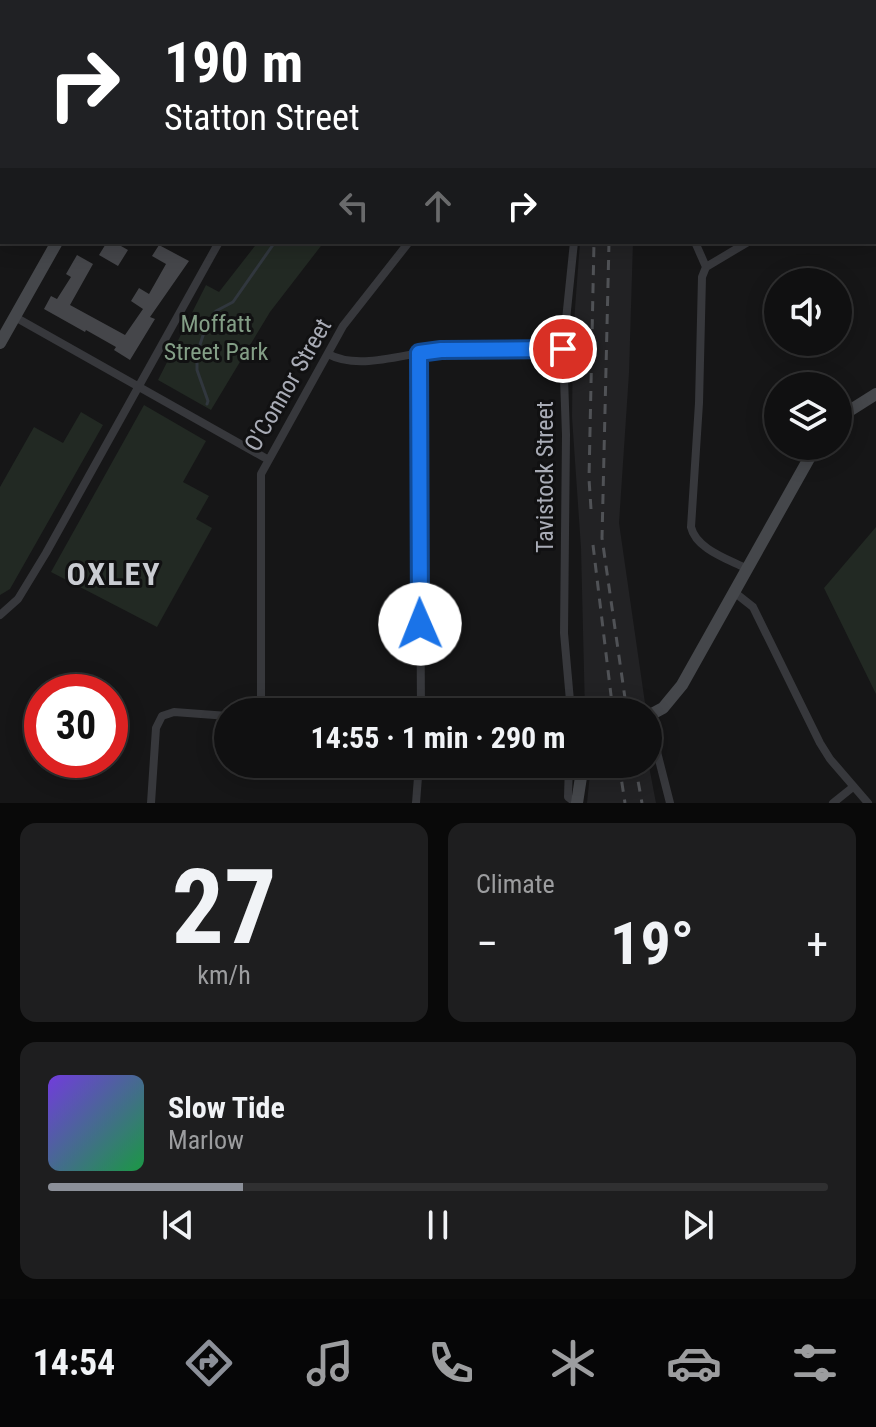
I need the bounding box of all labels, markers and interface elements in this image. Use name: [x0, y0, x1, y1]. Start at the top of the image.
text: 190 m: [164, 30, 303, 96]
icon: right: [32, 32, 136, 136]
text: Statton Street: [164, 97, 360, 139]
icon: left: [332, 184, 376, 228]
icon: ahead: [416, 184, 460, 228]
icon: right: [500, 184, 544, 228]
map controls: [764, 268, 852, 460]
button: sound: [764, 268, 852, 356]
park label: Moffatt Street Park: [164, 310, 268, 366]
street label: O'Connor Street: [239, 314, 337, 456]
pin: [529, 315, 597, 383]
icon: arrive: [541, 327, 585, 371]
button: layers: [764, 372, 852, 460]
street label: Tavistock Street: [531, 401, 559, 553]
district label: OXLEY: [66, 555, 162, 593]
position arrow: [378, 582, 462, 666]
speed limit sign: 30: [24, 674, 128, 778]
text: 14:55 · 1 min · 290 m: [311, 720, 565, 755]
text: 27: [171, 847, 277, 968]
text: Climate: [476, 869, 555, 899]
text: 19°: [610, 908, 694, 979]
text: −: [476, 918, 498, 970]
text: +: [806, 918, 828, 970]
text: km/h: [197, 960, 251, 990]
text: Slow Tide: [168, 1090, 285, 1125]
text: Marlow: [168, 1125, 244, 1155]
icon: previous: [156, 1203, 200, 1247]
icon: pause: [416, 1203, 460, 1247]
icon: next: [676, 1203, 720, 1247]
icon: directions: [181, 1335, 237, 1391]
icon: music: [302, 1335, 358, 1391]
icon: phone: [423, 1335, 479, 1391]
icon: climate: [545, 1335, 601, 1391]
icon: car: [666, 1335, 722, 1391]
icon: filters: [787, 1335, 843, 1391]
text: 14:54: [33, 1342, 115, 1384]

